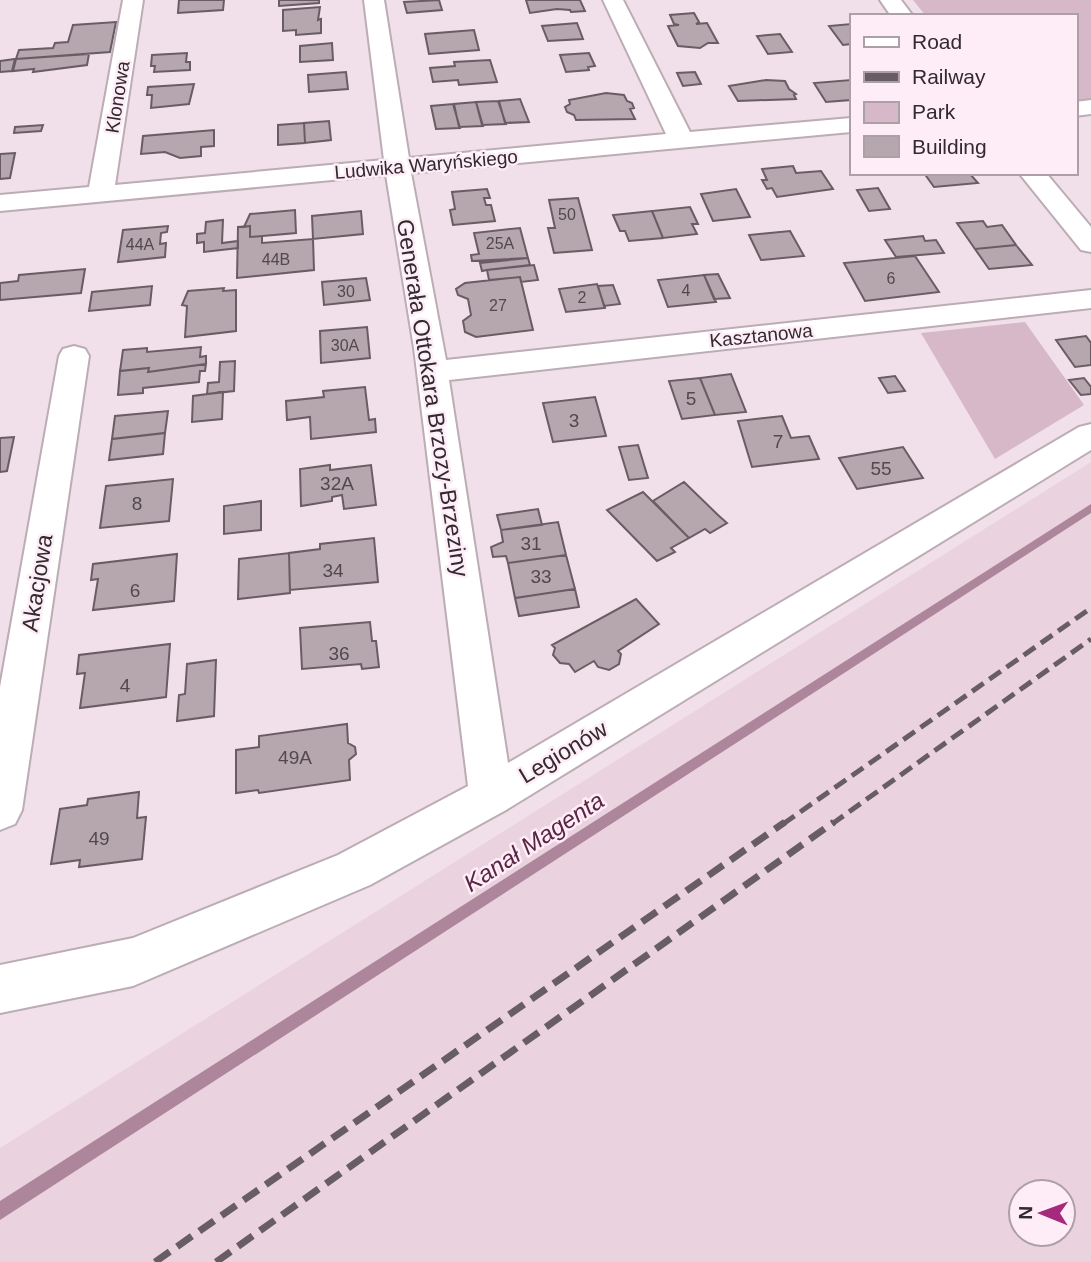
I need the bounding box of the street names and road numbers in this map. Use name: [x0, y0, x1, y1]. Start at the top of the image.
street label: Klonowa: [101, 59, 134, 135]
street label: Ludwika Waryńskiego: [333, 146, 519, 183]
street label: Generała Ottokara Brzozy-Brzeziny: [392, 217, 474, 579]
street label: Kasztanowa: [708, 320, 814, 351]
street label: Akacjowa: [16, 532, 58, 634]
street label: Legionów: [514, 715, 612, 789]

